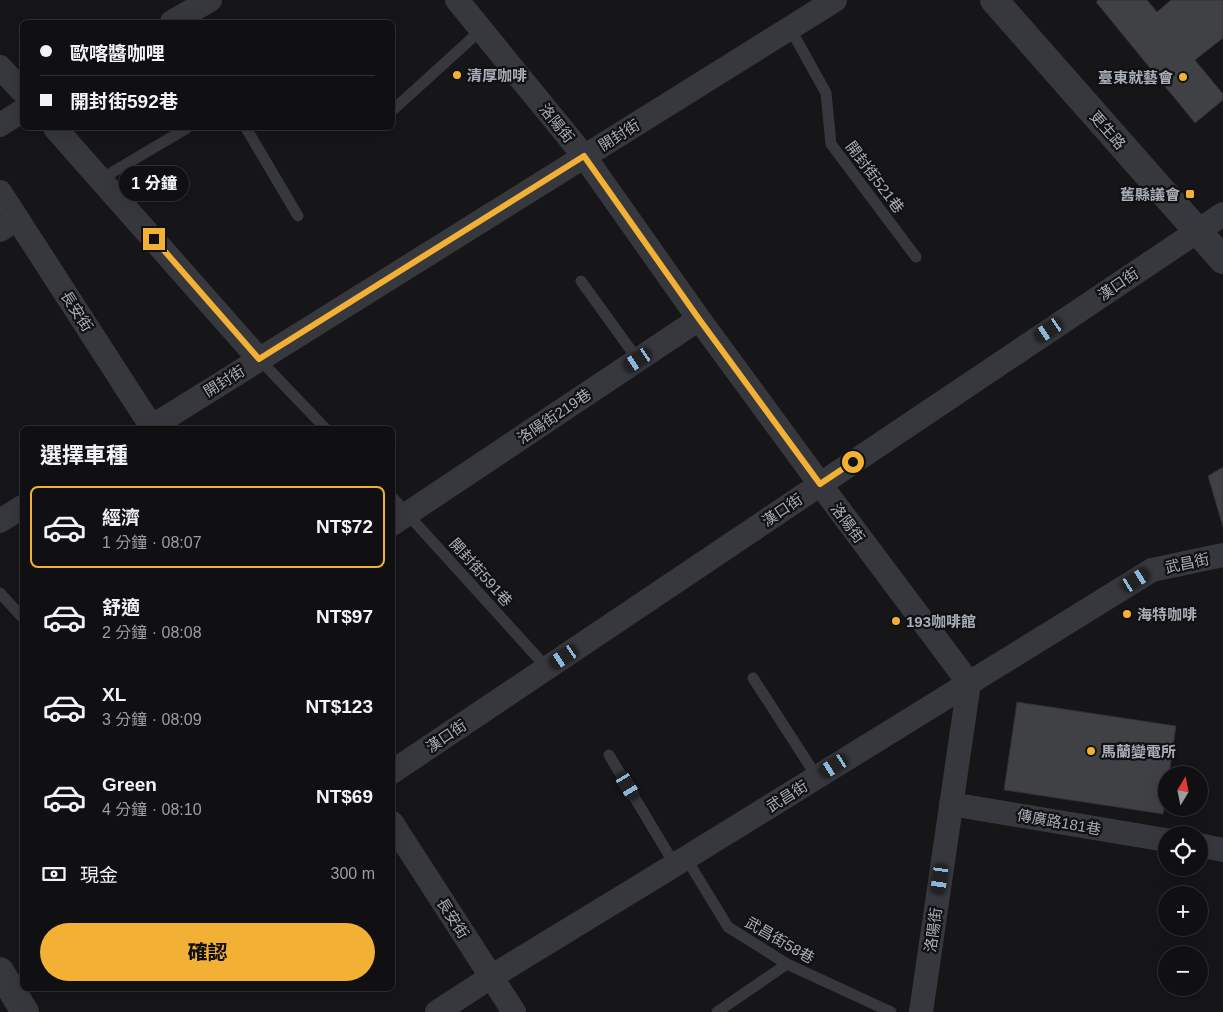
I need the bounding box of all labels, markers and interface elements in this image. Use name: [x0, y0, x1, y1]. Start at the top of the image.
text: 歐喀醬咖哩: [70, 43, 165, 64]
place label: 清厚咖啡: [467, 67, 527, 84]
marker: 清厚咖啡: [451, 69, 463, 81]
place label: 臺東就藝會: [1098, 69, 1173, 86]
marker: 臺東就藝會: [1177, 71, 1189, 83]
text: 開封街592巷: [70, 91, 178, 112]
street label: 洛陽街: [536, 100, 578, 146]
street label: 更生路: [1087, 107, 1129, 153]
street label: 開封街: [595, 116, 643, 154]
street label: 開封街521巷: [843, 138, 907, 216]
callout: 1 分鐘: [119, 166, 189, 202]
text: 1 分鐘: [131, 175, 177, 192]
place label: 舊縣議會: [1120, 186, 1180, 203]
marker: 舊縣議會: [1184, 188, 1196, 200]
route end: [143, 228, 165, 250]
street label: 漢口街: [1095, 264, 1141, 304]
street label: 長安街: [58, 287, 96, 335]
car: [1032, 315, 1065, 345]
car: [621, 345, 654, 375]
street label: 開封街: [200, 362, 248, 400]
street label: 洛陽街219巷: [514, 385, 594, 447]
text: 選擇車種: [40, 443, 128, 468]
route start: [842, 451, 864, 473]
street label: 漢口街: [759, 490, 805, 530]
street label: 洛陽街: [828, 500, 868, 546]
icon: car: [42, 505, 87, 550]
text: 經濟: [102, 507, 140, 528]
text: NT$72: [316, 516, 373, 537]
text: 1 分鐘 · 08:07: [102, 534, 202, 551]
street label: 開封街591巷: [446, 535, 516, 609]
street label: 武昌街: [1163, 550, 1211, 576]
car: [1119, 566, 1152, 594]
icon: car: [42, 595, 87, 640]
text: 舒適: [102, 597, 140, 618]
text: NT$97: [316, 606, 373, 627]
place label: 海特咖啡: [1137, 606, 1197, 623]
marker: 海特咖啡: [1121, 608, 1133, 620]
place label: 193咖啡館: [906, 613, 976, 630]
marker: 193咖啡館: [890, 615, 902, 627]
text: 2 分鐘 · 08:08: [102, 624, 202, 641]
car: [547, 642, 580, 672]
text: XL: [102, 684, 126, 705]
icon: car: [42, 685, 87, 730]
text: NT$123: [305, 696, 373, 717]
text: 3 分鐘 · 08:09: [102, 711, 202, 728]
street label: 漢口街: [423, 716, 469, 756]
place label: 馬蘭變電所: [1101, 743, 1176, 760]
marker: 馬蘭變電所: [1085, 745, 1097, 757]
car: [817, 752, 850, 780]
north arrow: [1158, 766, 1208, 816]
map controls: [1158, 766, 1208, 996]
car: [613, 769, 642, 803]
text: Green: [102, 774, 157, 795]
icon: car: [42, 775, 87, 820]
street label: 武昌街: [763, 777, 811, 815]
text: NT$69: [316, 786, 373, 807]
text: 4 分鐘 · 08:10: [102, 801, 202, 818]
street label: 傳廣路181巷: [1016, 806, 1102, 838]
button: locate: [1158, 826, 1208, 876]
icon: cash: [40, 860, 68, 888]
car: [930, 863, 949, 895]
text: 現金: [80, 865, 118, 886]
text: 300 m: [331, 865, 375, 882]
button: +: [1158, 886, 1208, 936]
street label: 長安街: [434, 894, 472, 942]
street label: 洛陽街: [921, 907, 945, 953]
street label: 武昌街58巷: [743, 913, 817, 967]
button: 確認: [40, 923, 375, 981]
button: −: [1158, 946, 1208, 996]

